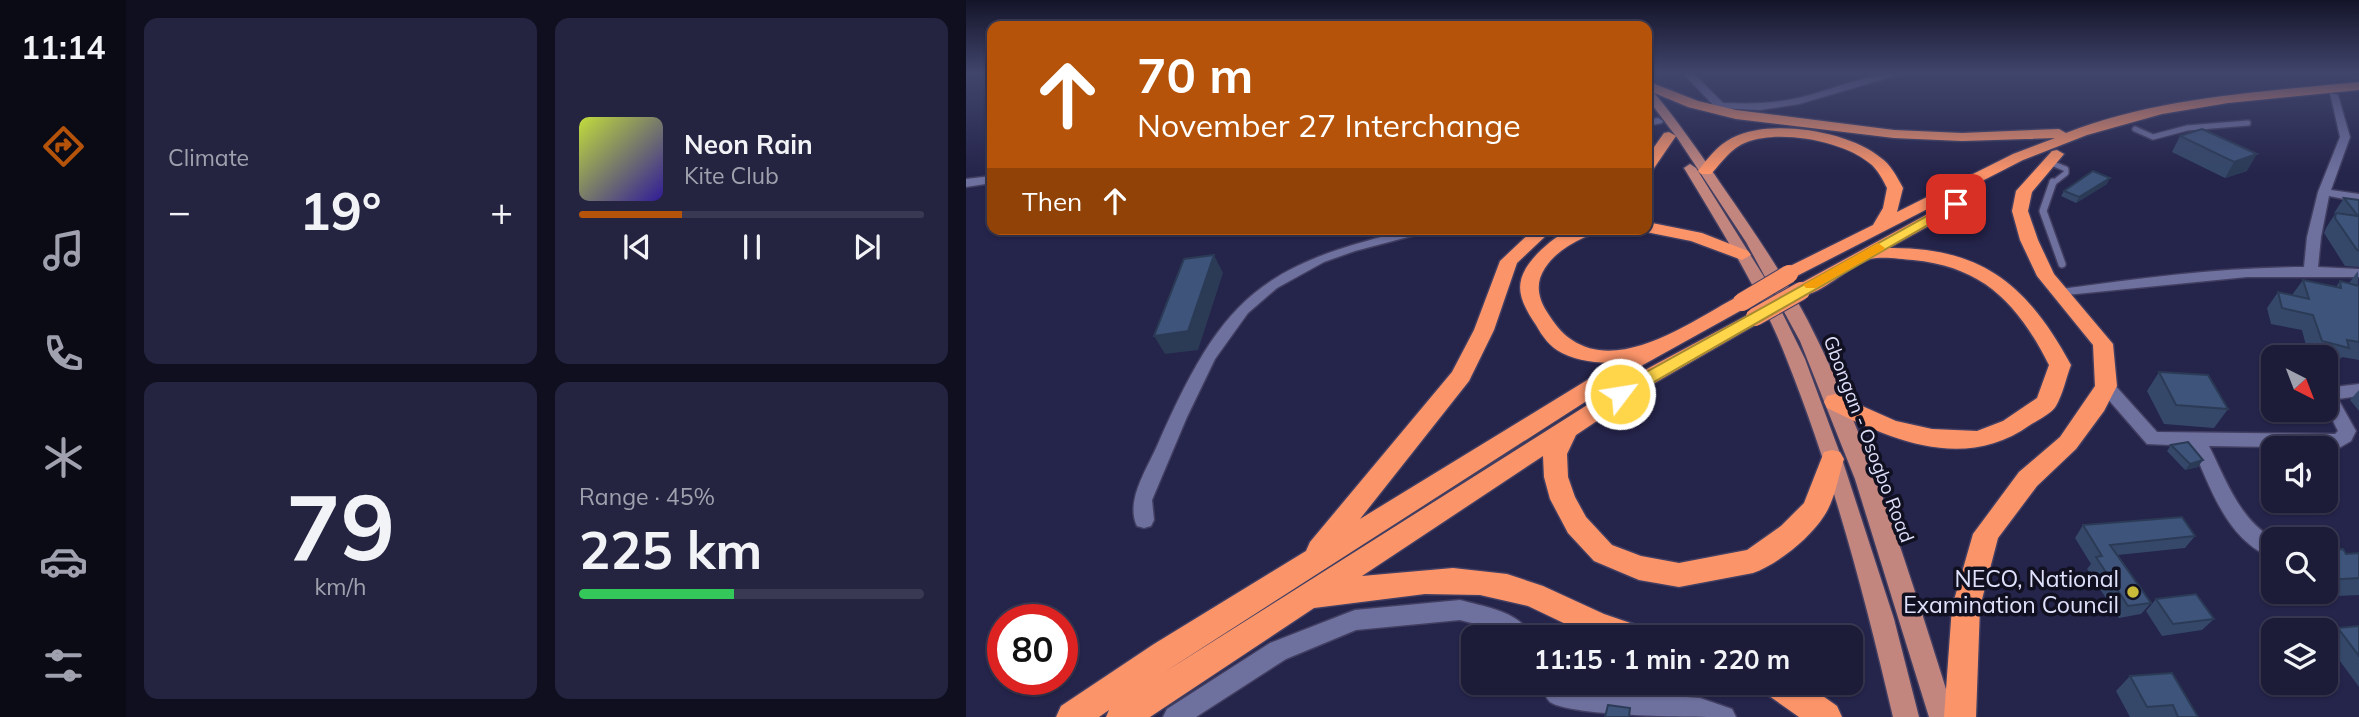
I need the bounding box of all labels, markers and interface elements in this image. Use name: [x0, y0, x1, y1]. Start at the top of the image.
text: 11:14: [21, 27, 105, 67]
text: 70 m: [1137, 44, 1253, 105]
icon: ahead: [1022, 49, 1113, 140]
text: November 27 Interchange: [1137, 105, 1521, 145]
icon: directions: [39, 122, 88, 171]
text: Neon Rain: [684, 128, 813, 161]
text: Climate: [168, 143, 249, 172]
text: Kite Club: [684, 161, 779, 190]
pin: [1926, 174, 1986, 234]
text: 19°: [299, 178, 382, 243]
icon: ahead: [1096, 182, 1134, 220]
text: Then: [1022, 185, 1082, 218]
icon: arrive: [1937, 185, 1975, 223]
text: −: [168, 187, 191, 235]
text: +: [490, 187, 513, 235]
icon: music: [39, 226, 88, 275]
icon: previous: [618, 228, 656, 266]
icon: pause: [733, 228, 771, 266]
icon: next: [848, 228, 886, 266]
icon: phone: [39, 329, 88, 378]
street label: Gbongan - Osogbo Road: [1818, 332, 1920, 546]
north arrow: [2261, 345, 2338, 422]
map controls: [2261, 345, 2338, 695]
position arrow: [1583, 357, 1657, 431]
icon: climate: [39, 433, 88, 482]
button: sound: [2261, 436, 2338, 513]
text: 79: [286, 469, 395, 583]
text: Range · 45%: [579, 482, 715, 511]
text: 225 km: [579, 517, 762, 582]
button: search: [2261, 527, 2338, 604]
icon: car: [39, 537, 88, 586]
place label: NECO, National Examination Council: [1903, 564, 2119, 619]
text: km/h: [314, 572, 367, 601]
marker: NECO, National Examination Council: [2125, 584, 2141, 600]
speed limit sign: 80: [987, 604, 1078, 695]
button: layers: [2261, 618, 2338, 695]
icon: filters: [39, 641, 88, 690]
text: 11:15 · 1 min · 220 m: [1534, 643, 1790, 676]

